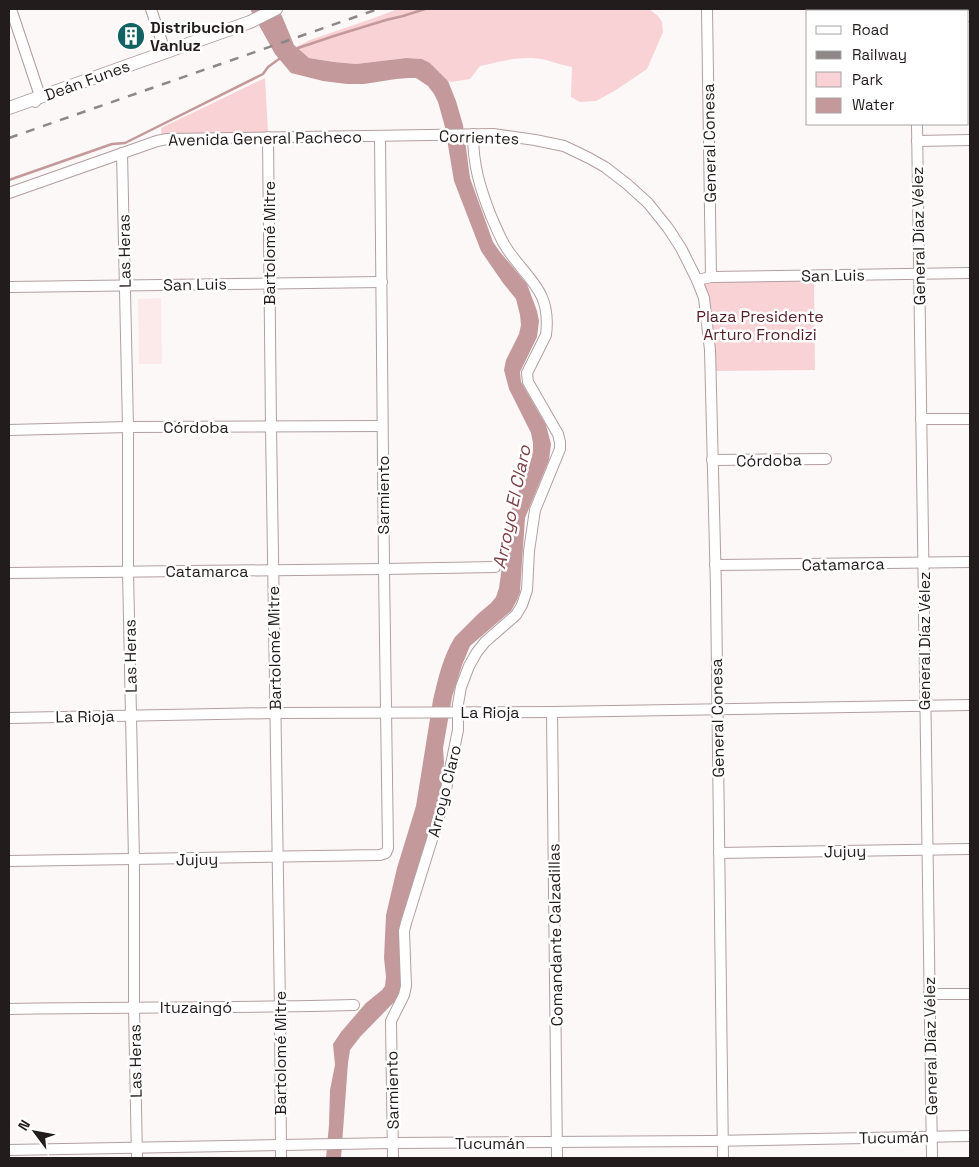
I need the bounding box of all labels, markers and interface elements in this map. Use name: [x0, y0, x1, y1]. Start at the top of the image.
legend: [806, 10, 969, 125]
place label: Distribucion Vanluz: [150, 17, 244, 56]
text: Road: [852, 20, 889, 39]
building icon: Distribucion Vanluz: [116, 21, 146, 51]
text: Railway: [852, 45, 907, 64]
street label: Deán Funes: [42, 55, 133, 106]
text: Park: [852, 70, 883, 89]
street label: General Conesa: [698, 83, 721, 203]
text: Water: [852, 95, 895, 114]
street label: Avenida General Pacheco: [168, 126, 362, 151]
street label: Corrientes: [439, 126, 519, 149]
street label: General Díaz Vélez: [907, 167, 930, 305]
street label: Bartolomé Mitre: [259, 181, 280, 305]
street label: Las Heras: [113, 214, 136, 288]
street label: San Luis: [801, 264, 865, 287]
street label: San Luis: [163, 273, 227, 296]
park label: Plaza Presidente Arturo Frondizi: [696, 306, 824, 345]
street label: Córdoba: [163, 417, 229, 438]
water label: Arroyo El Claro: [487, 442, 536, 571]
street label: Córdoba: [736, 449, 802, 472]
street label: Sarmiento: [373, 456, 394, 534]
street label: Catamarca: [801, 553, 885, 576]
street label: Catamarca: [166, 561, 248, 582]
street label: General Díaz Vélez: [914, 572, 935, 710]
street label: Bartolomé Mitre: [263, 586, 286, 710]
street label: Las Heras: [119, 619, 142, 693]
street label: General Conesa: [706, 658, 729, 778]
street label: La Rioja: [460, 702, 520, 723]
street label: La Rioja: [55, 705, 115, 728]
street label: Arroyo Claro: [423, 743, 466, 840]
street label: Jujuy: [824, 841, 866, 862]
street label: Comandante Calzadillas: [543, 843, 568, 1027]
street label: Jujuy: [176, 849, 218, 870]
street label: General Díaz Vélez: [919, 977, 942, 1115]
street label: Bartolomé Mitre: [270, 991, 291, 1115]
street label: Ituzaingó: [160, 997, 232, 1018]
street label: Las Heras: [124, 1024, 147, 1098]
street label: Sarmiento: [381, 1050, 404, 1130]
north arrow: [10, 1107, 60, 1157]
text: N: [14, 1116, 34, 1134]
street label: Tucumán: [859, 1126, 929, 1149]
street label: Tucumán: [455, 1133, 525, 1154]

